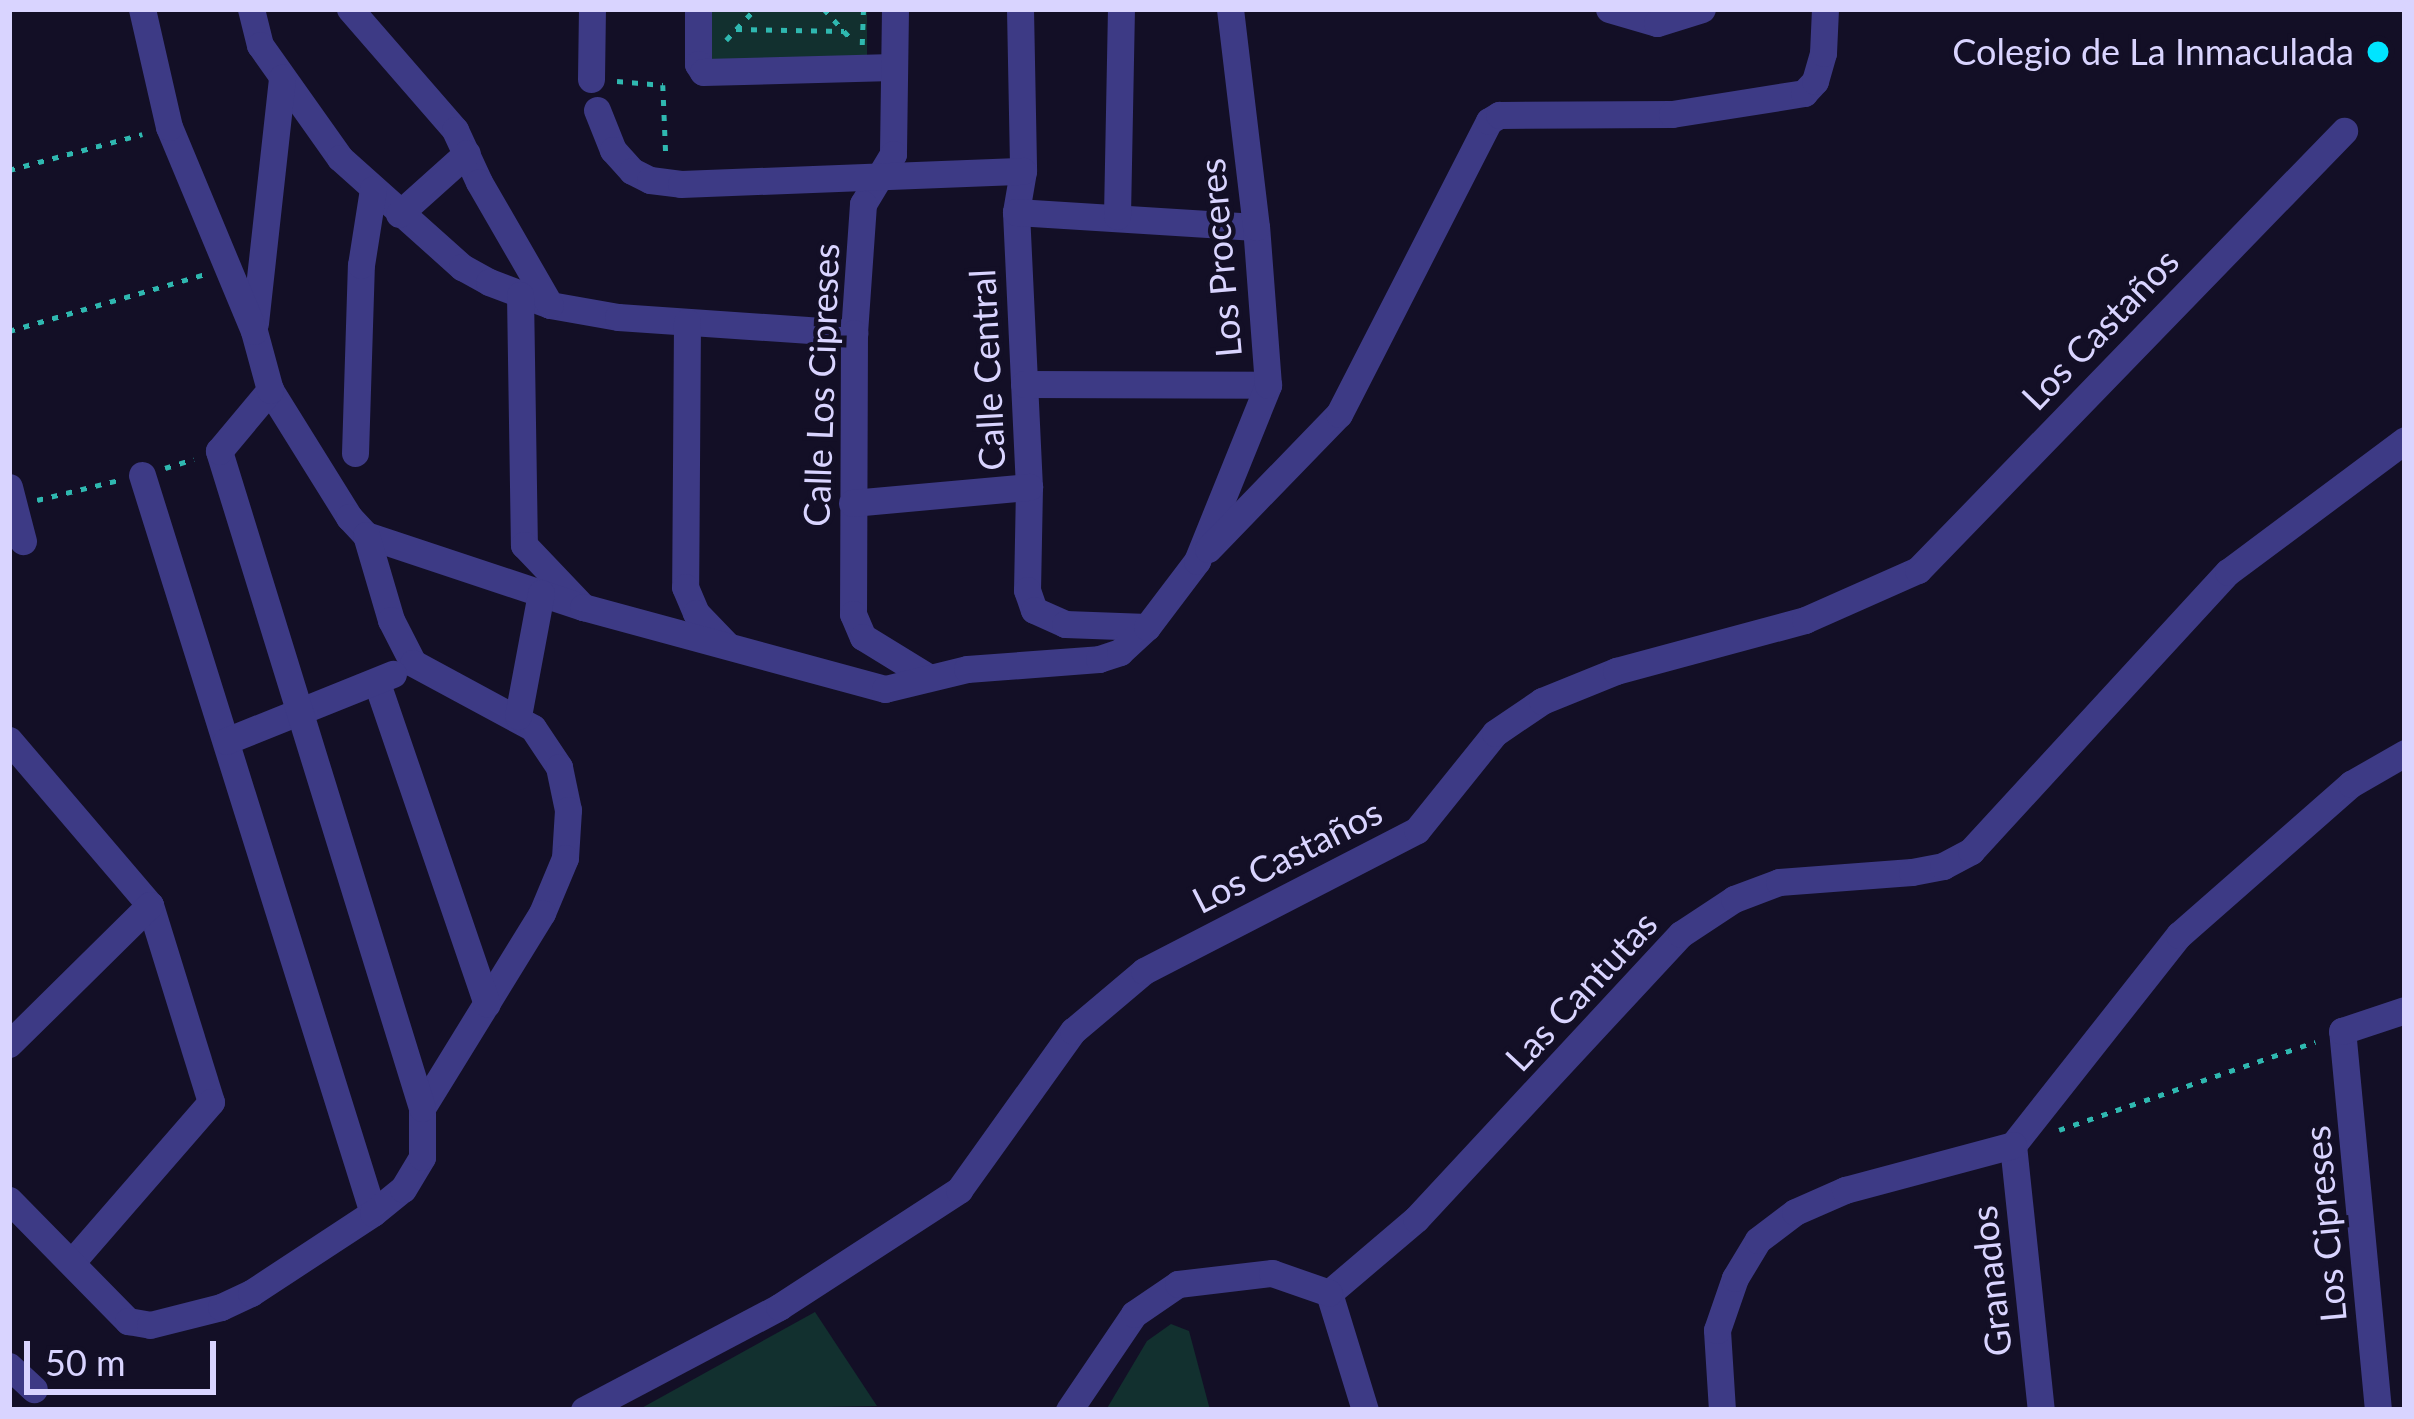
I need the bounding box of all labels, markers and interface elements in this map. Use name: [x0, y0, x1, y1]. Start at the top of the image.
place label: Colegio de La Inmaculada: [1952, 30, 2354, 74]
marker: Colegio de La Inmaculada: [2365, 39, 2391, 65]
street label: Los Proceres: [1190, 157, 1250, 359]
street label: Los Castaños: [2013, 240, 2187, 418]
street label: Calle Los Cipreses: [794, 242, 848, 528]
street label: Calle Central: [960, 268, 1014, 472]
street label: Los Castaños: [1185, 790, 1389, 922]
street label: Las Cantutas: [1496, 902, 1666, 1080]
street label: Los Cipreses: [2295, 1124, 2355, 1324]
street label: Granados: [1962, 1204, 2020, 1358]
scale bar: [30, 1317, 222, 1391]
text: 50 m: [45, 1340, 126, 1384]

